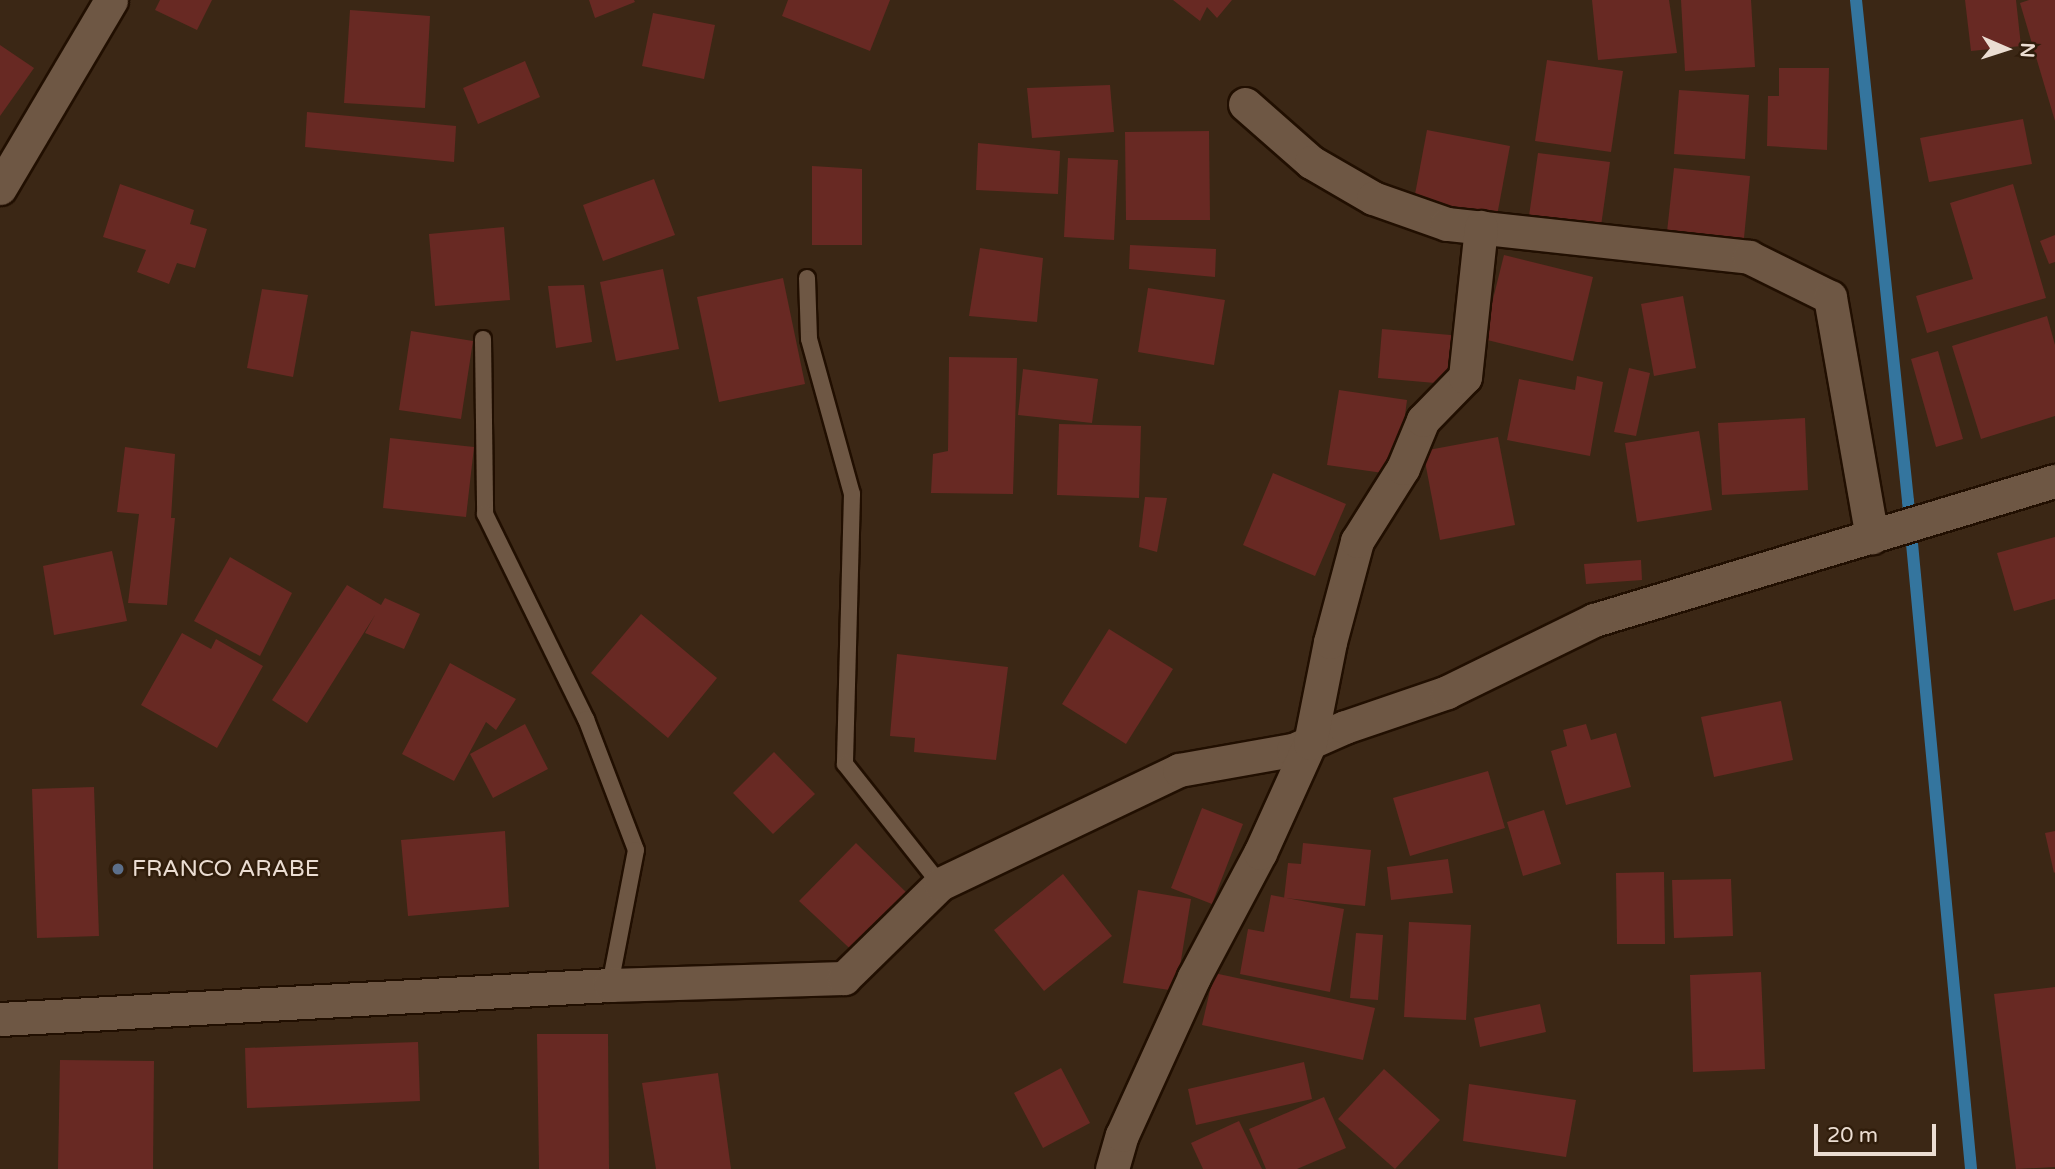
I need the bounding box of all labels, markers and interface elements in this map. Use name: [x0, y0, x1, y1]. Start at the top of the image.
north arrow: [1971, 14, 2041, 84]
text: N: [2016, 42, 2038, 58]
place label: FRANCO ARABE: [132, 855, 319, 883]
marker: FRANCO ARABE: [110, 861, 126, 877]
scale bar: [1817, 1110, 1940, 1154]
text: 20 m: [1827, 1123, 1878, 1148]

